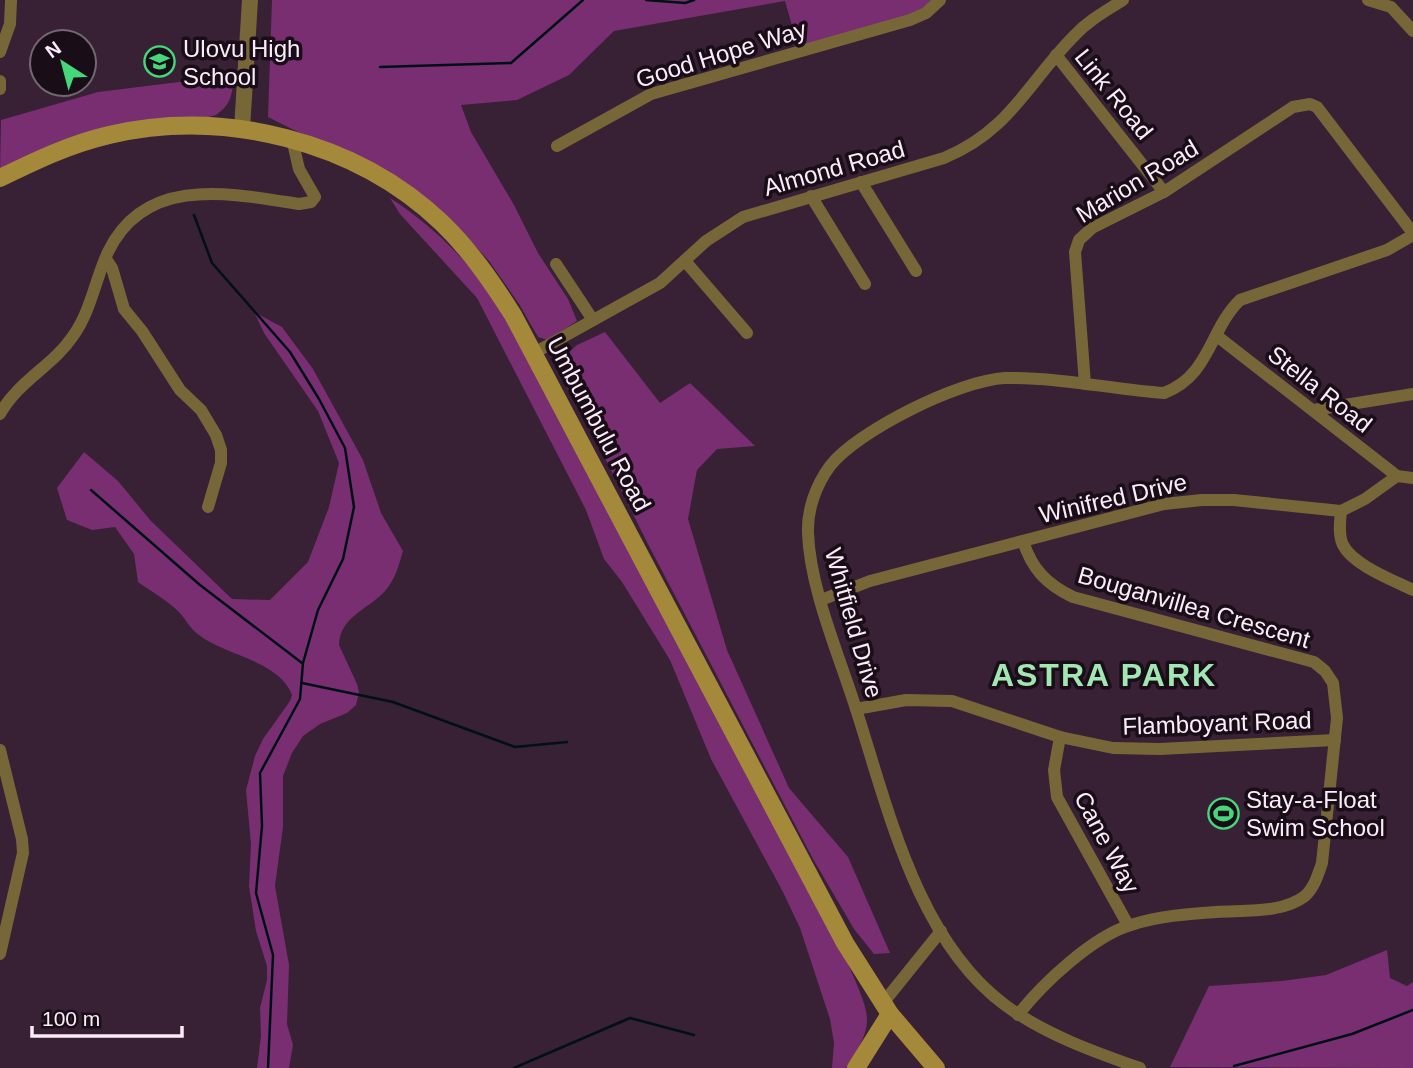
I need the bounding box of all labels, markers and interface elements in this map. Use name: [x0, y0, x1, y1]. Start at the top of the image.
street label: Good Hope Way: [633, 15, 809, 93]
north arrow: [28, 28, 98, 98]
place label: Ulovu High School: [183, 35, 300, 90]
text: N: [42, 37, 65, 62]
street label: Link Road: [1070, 44, 1158, 144]
school or university icon: Ulovu High School: [143, 45, 177, 79]
street label: Marion Road: [1071, 134, 1203, 228]
street label: Almond Road: [760, 135, 908, 201]
street label: Umbumbulu Road: [542, 332, 656, 516]
street label: Stella Road: [1263, 340, 1377, 438]
street label: Winifred Drive: [1037, 468, 1189, 528]
street label: Whitfield Drive: [820, 545, 888, 701]
street label: Bouganvillea Crescent: [1075, 561, 1313, 653]
district label: ASTRA PARK: [991, 657, 1217, 693]
street label: Flamboyant Road: [1122, 706, 1312, 740]
place label: Stay-a-Float Swim School: [1246, 786, 1385, 841]
street label: Cane Way: [1069, 787, 1145, 897]
sports icon: Stay-a-Float Swim School: [1206, 796, 1240, 830]
scale bar: [32, 995, 182, 1038]
text: 100 m: [42, 1007, 100, 1030]

